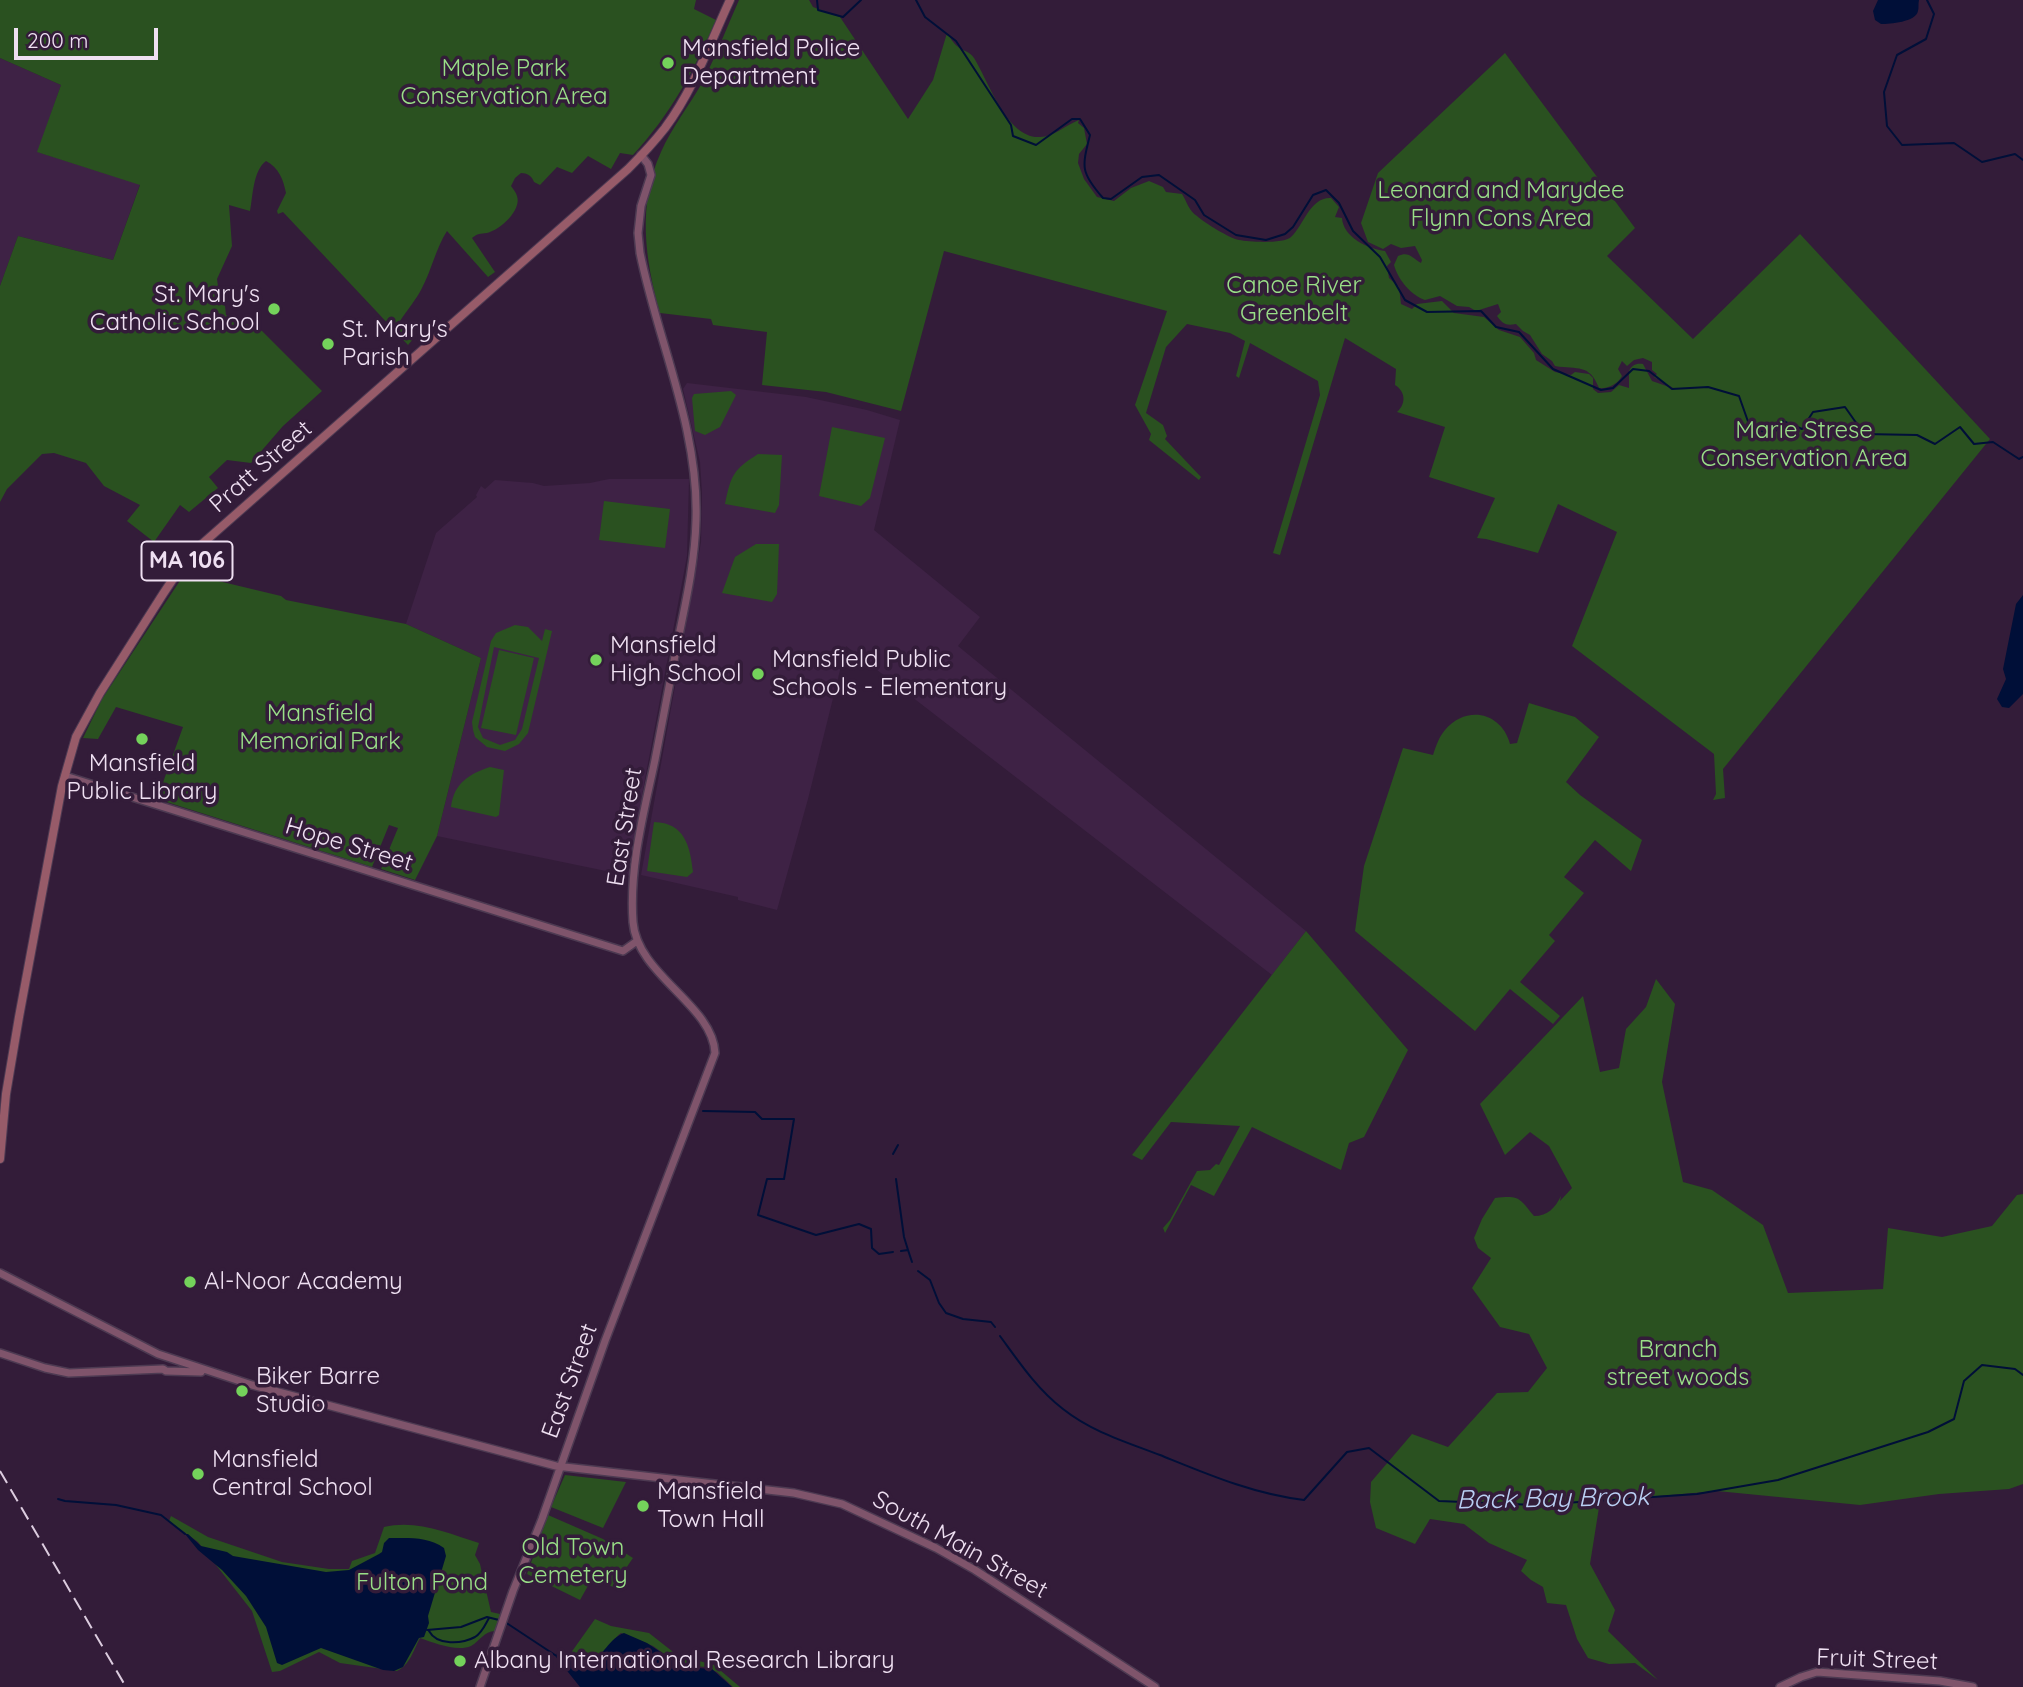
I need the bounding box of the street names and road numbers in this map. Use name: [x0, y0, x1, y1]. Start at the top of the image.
street label: Pratt Street: [204, 415, 318, 519]
road number: MA 106: [142, 541, 232, 580]
street label: East Street: [601, 766, 649, 888]
street label: Hope Street: [282, 812, 416, 878]
street label: East Street: [536, 1320, 604, 1442]
street label: South Main Street: [868, 1485, 1052, 1605]
street label: Fruit Street: [1816, 1643, 1938, 1677]

